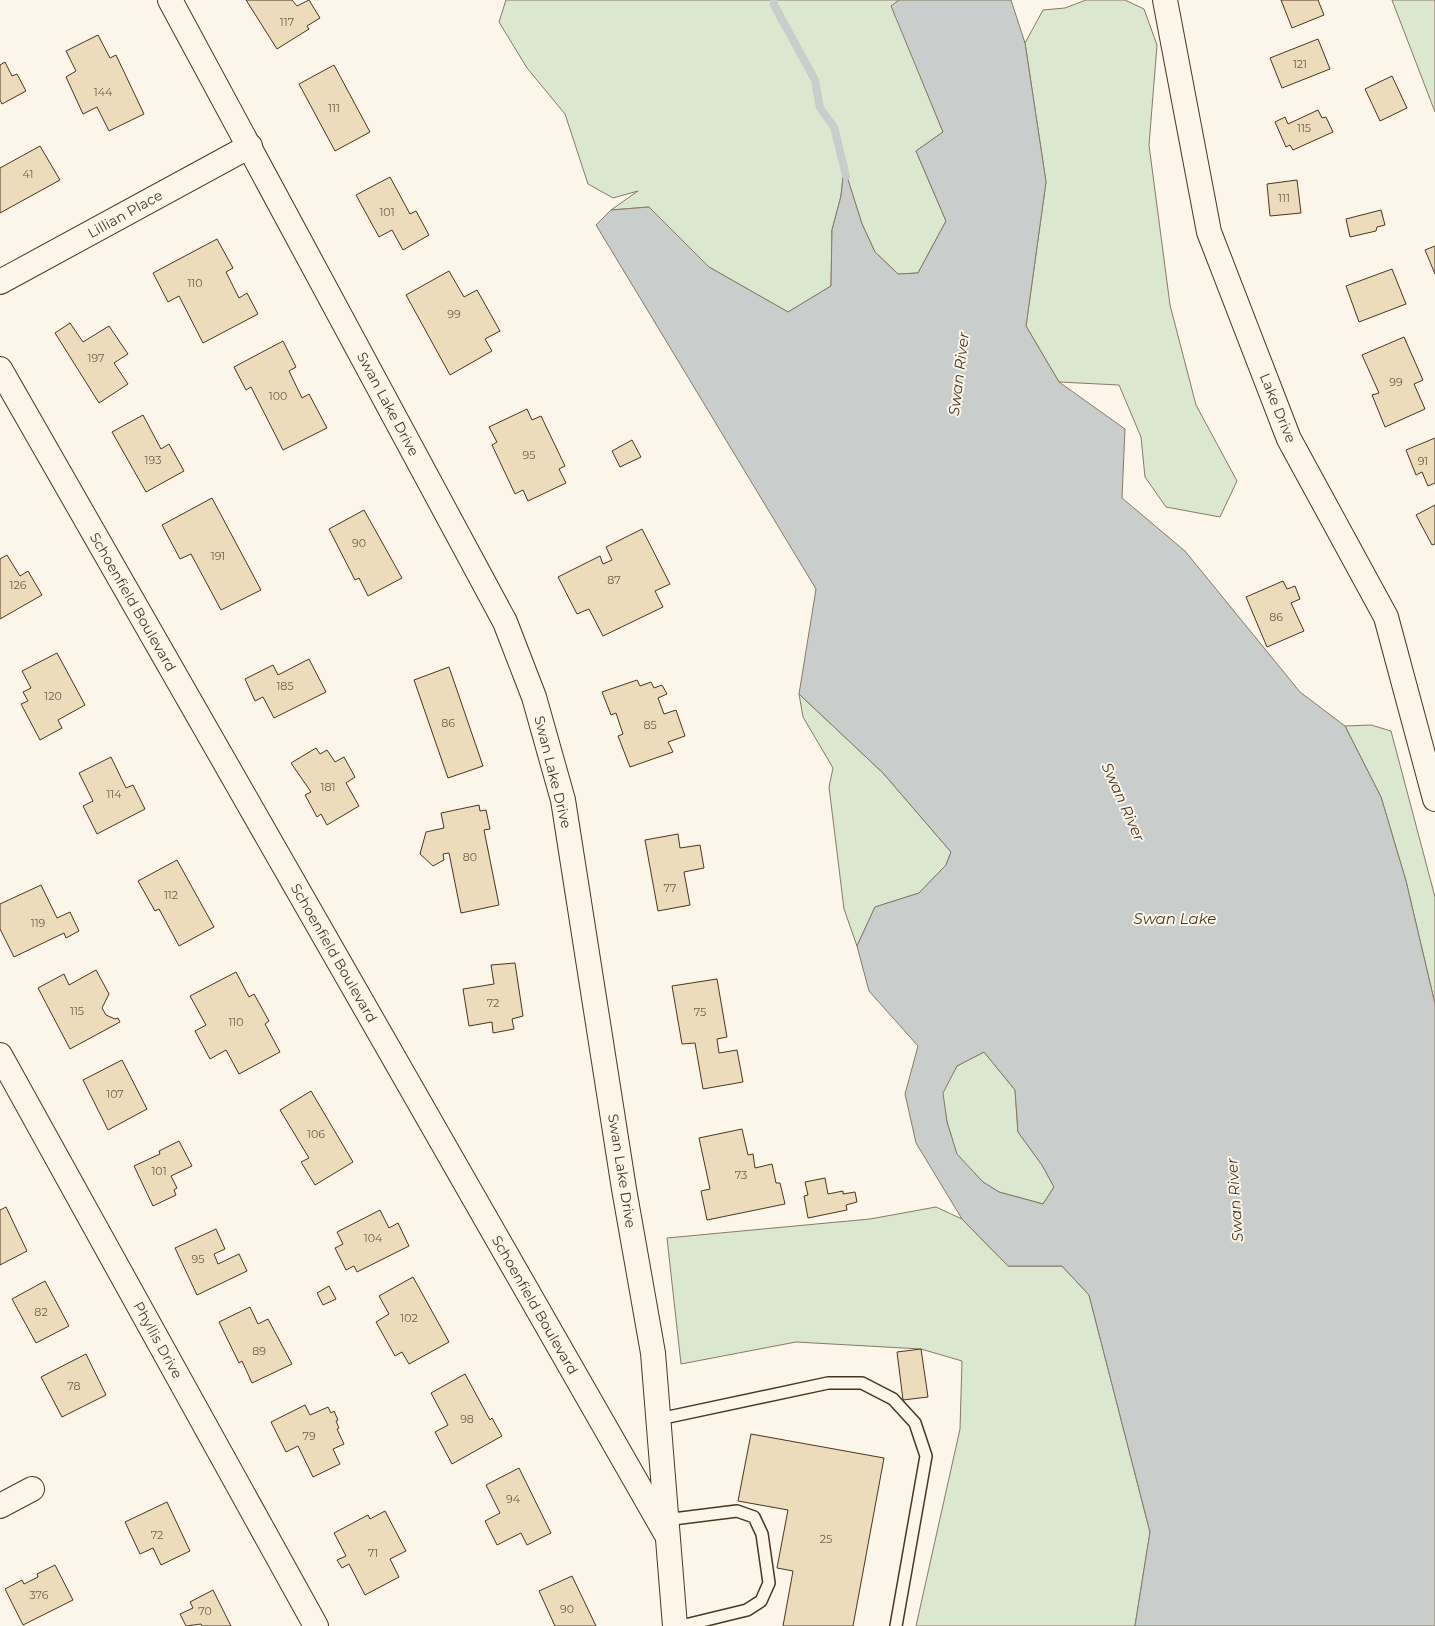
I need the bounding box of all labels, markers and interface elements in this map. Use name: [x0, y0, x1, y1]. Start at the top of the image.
house number: 117: [280, 15, 294, 29]
house number: 121: [1293, 57, 1307, 71]
house number: 144: [94, 85, 113, 99]
house number: 111: [328, 101, 340, 115]
house number: 115: [1297, 121, 1311, 135]
house number: 41: [23, 167, 33, 181]
street label: Lillian Place: [84, 186, 166, 242]
house number: 111: [1278, 191, 1290, 205]
house number: 101: [379, 205, 395, 219]
house number: 110: [187, 276, 203, 290]
house number: 99: [447, 307, 461, 321]
water label: Swan River: [944, 330, 973, 417]
street label: Swan Lake Drive: [353, 349, 423, 459]
house number: 197: [87, 351, 105, 365]
street label: Lake Drive: [1256, 371, 1300, 445]
house number: 99: [1389, 375, 1403, 389]
house number: 100: [269, 389, 287, 403]
house number: 95: [523, 448, 535, 462]
house number: 193: [145, 453, 161, 467]
house number: 91: [1418, 454, 1428, 468]
street label: Schoenfield Boulevard: [86, 529, 180, 675]
house number: 90: [352, 536, 366, 550]
house number: 191: [211, 549, 225, 563]
house number: 87: [607, 573, 621, 587]
house number: 126: [10, 578, 27, 592]
house number: 86: [1269, 610, 1283, 624]
house number: 185: [276, 679, 294, 693]
house number: 120: [44, 689, 62, 703]
street label: Swan Lake Drive: [530, 714, 576, 830]
house number: 86: [441, 716, 455, 730]
house number: 85: [643, 718, 657, 732]
water label: Swan River: [1098, 759, 1150, 845]
house number: 181: [321, 780, 335, 794]
house number: 114: [106, 787, 122, 801]
house number: 80: [463, 850, 477, 864]
street label: Schoenfield Boulevard: [287, 880, 381, 1026]
house number: 77: [664, 881, 676, 895]
house number: 112: [164, 888, 178, 902]
water label: Swan Lake: [1134, 909, 1216, 928]
house number: 119: [31, 916, 46, 930]
house number: 72: [487, 996, 499, 1010]
house number: 115: [70, 1004, 84, 1018]
house number: 75: [694, 1005, 706, 1019]
house number: 110: [228, 1015, 244, 1029]
house number: 107: [106, 1087, 124, 1101]
street label: Swan Lake Drive: [604, 1113, 640, 1229]
house number: 106: [307, 1127, 325, 1141]
water label: Swan River: [1222, 1156, 1247, 1243]
house number: 101: [151, 1164, 167, 1178]
house number: 73: [735, 1168, 747, 1182]
house number: 104: [364, 1231, 383, 1245]
street label: Schoenfield Boulevard: [488, 1232, 582, 1378]
house number: 95: [192, 1252, 204, 1266]
street label: Phyllis Drive: [129, 1298, 187, 1382]
house number: 82: [34, 1305, 48, 1319]
house number: 102: [400, 1311, 418, 1325]
house number: 89: [252, 1344, 266, 1358]
house number: 78: [67, 1379, 81, 1393]
house number: 98: [460, 1412, 474, 1426]
house number: 79: [302, 1429, 316, 1443]
house number: 94: [506, 1492, 521, 1506]
house number: 72: [151, 1528, 163, 1542]
house number: 25: [820, 1532, 832, 1546]
house number: 71: [368, 1546, 378, 1560]
house number: 376: [29, 1588, 49, 1602]
house number: 90: [560, 1602, 574, 1616]
house number: 70: [198, 1604, 212, 1618]

